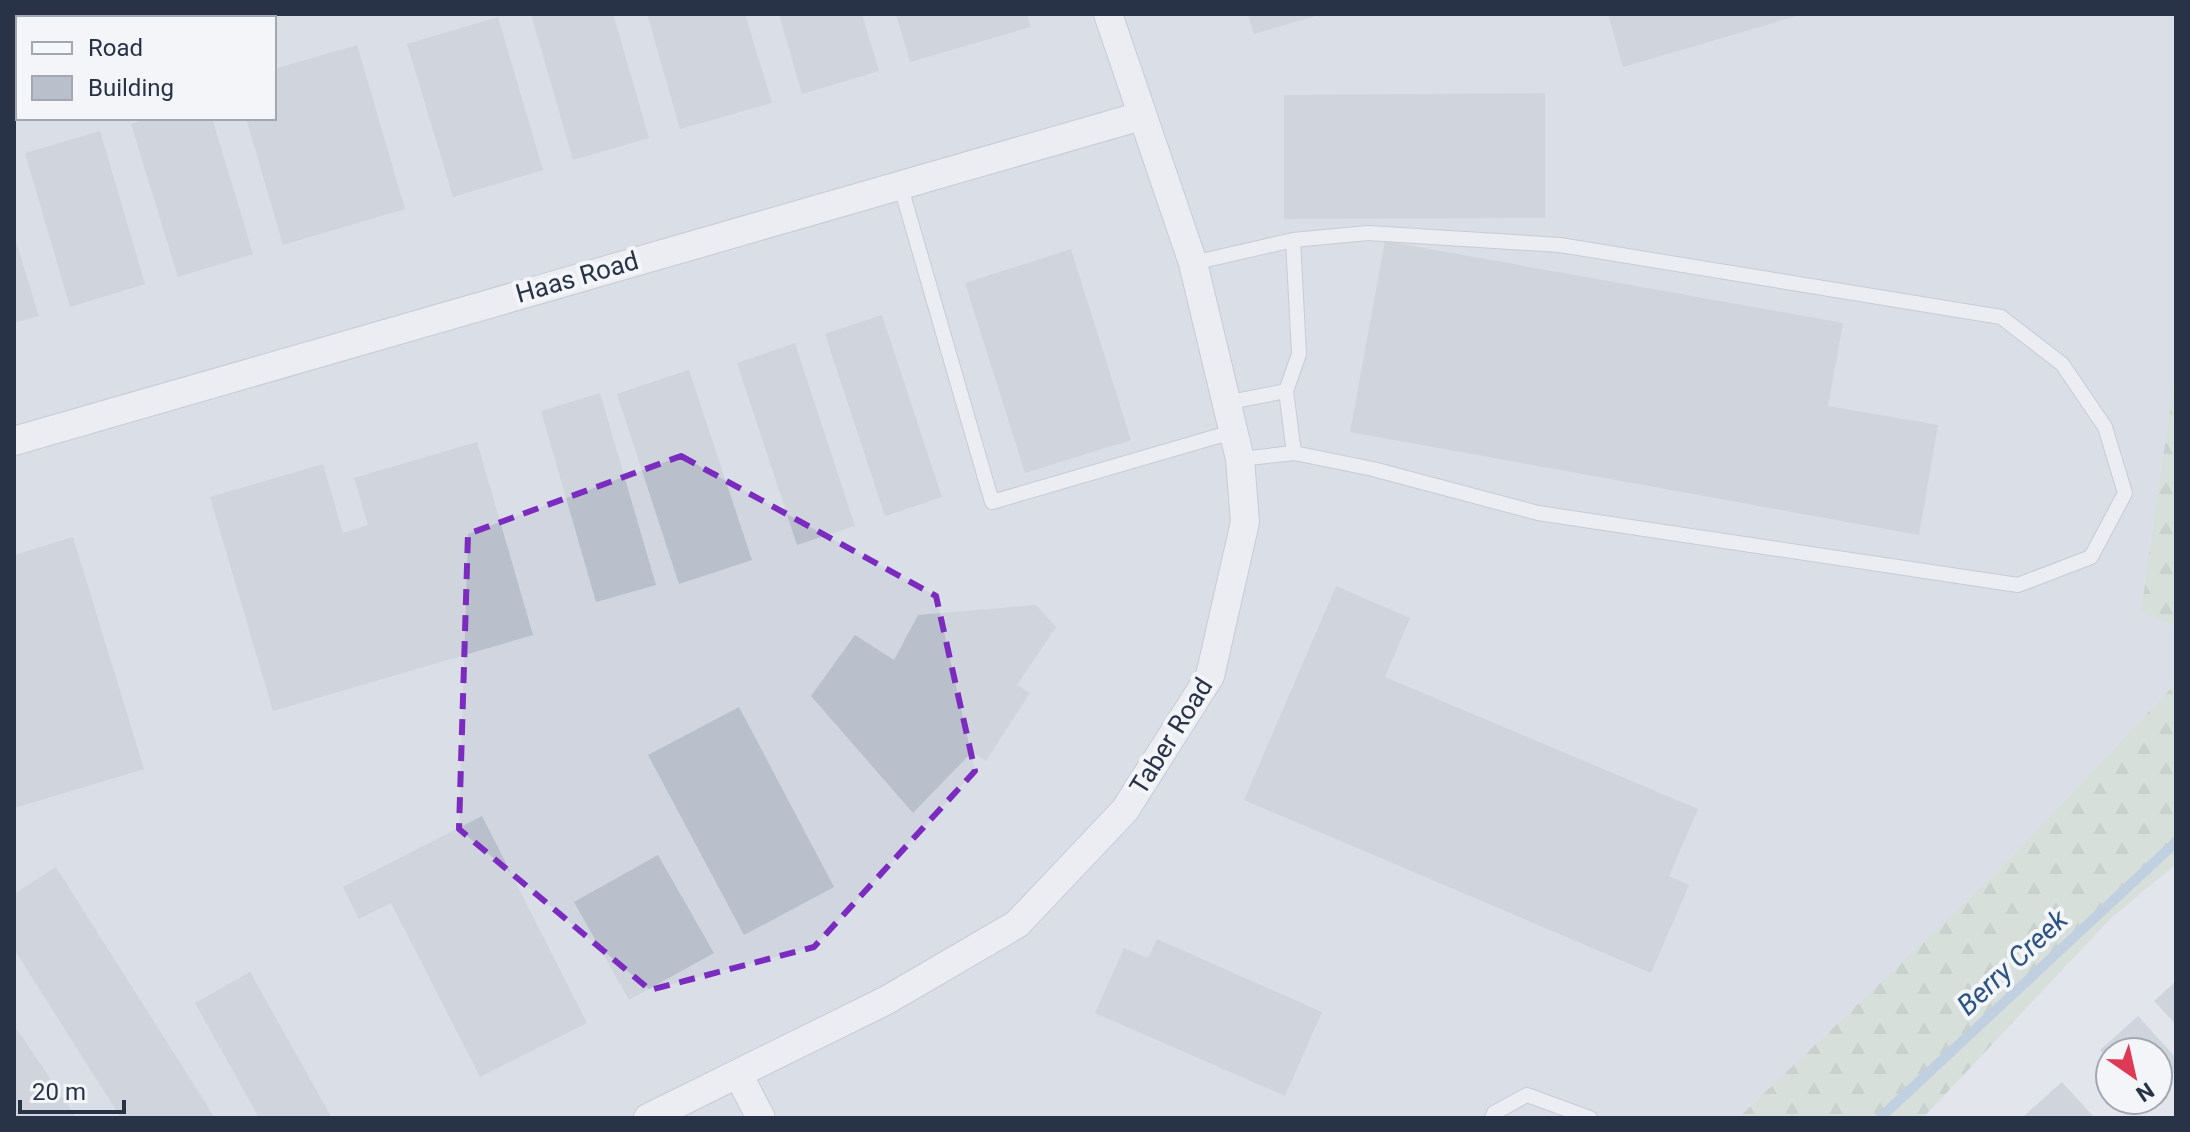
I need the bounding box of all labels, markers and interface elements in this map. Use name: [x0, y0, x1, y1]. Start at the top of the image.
legend: [16, 16, 276, 120]
text: Road: [88, 34, 143, 62]
text: Building: [88, 74, 174, 102]
street label: Haas Road: [512, 245, 642, 309]
street label: Taber Road: [1123, 672, 1219, 800]
water label: Berry Creek: [1950, 902, 2075, 1022]
north arrow: [2094, 1036, 2174, 1116]
scale bar: [20, 1064, 124, 1114]
text: N: [2131, 1077, 2158, 1107]
text: 20 m: [32, 1078, 86, 1106]

